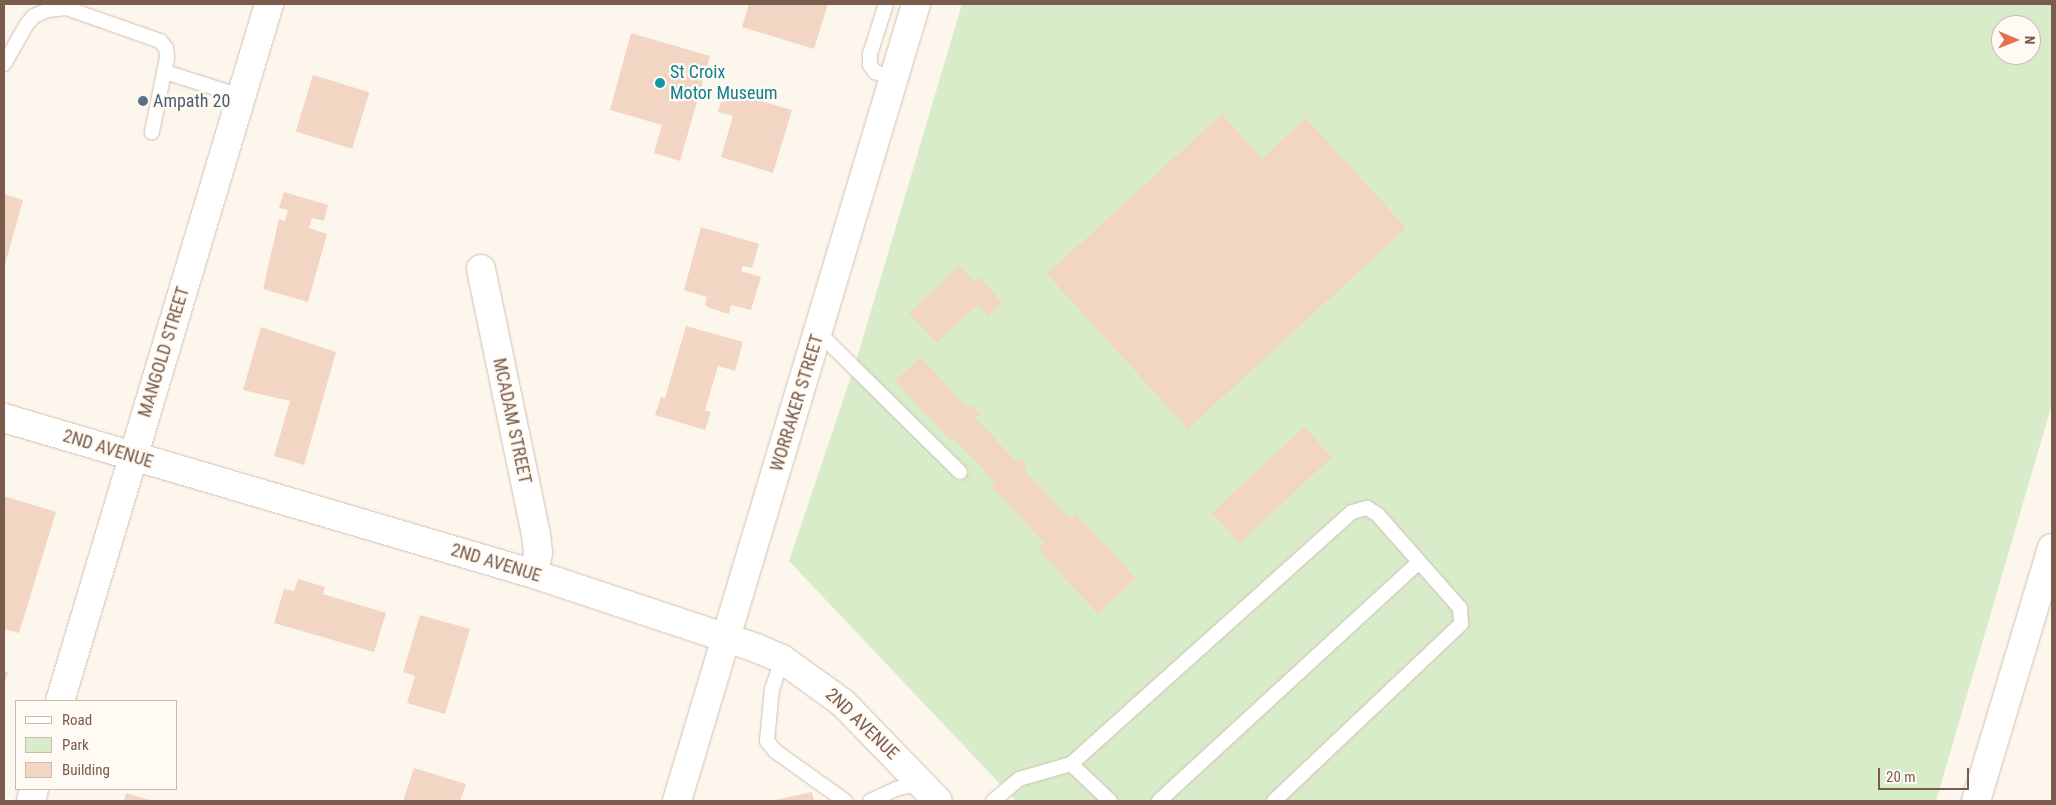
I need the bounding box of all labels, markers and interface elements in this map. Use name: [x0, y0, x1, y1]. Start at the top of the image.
north arrow: [1991, 15, 2041, 65]
text: N: [2022, 36, 2038, 45]
place label: St Croix Motor Museum: [670, 62, 778, 104]
marker: St Croix Motor Museum: [654, 77, 666, 89]
place label: Ampath 20: [153, 90, 230, 112]
marker: Ampath 20: [137, 95, 149, 107]
street label: MANGOLD STREET: [134, 284, 194, 420]
street label: WORRAKER STREET: [766, 332, 828, 474]
street label: MCADAM STREET: [488, 356, 536, 486]
street label: 2ND AVENUE: [60, 425, 156, 473]
street label: 2ND AVENUE: [448, 539, 544, 587]
street label: 2ND AVENUE: [821, 684, 903, 764]
legend: [15, 700, 178, 790]
text: Road: [62, 711, 92, 729]
text: Park: [62, 736, 89, 754]
scale bar: [1881, 758, 1972, 790]
text: Building: [62, 761, 110, 779]
text: 20 m: [1886, 768, 1916, 786]

